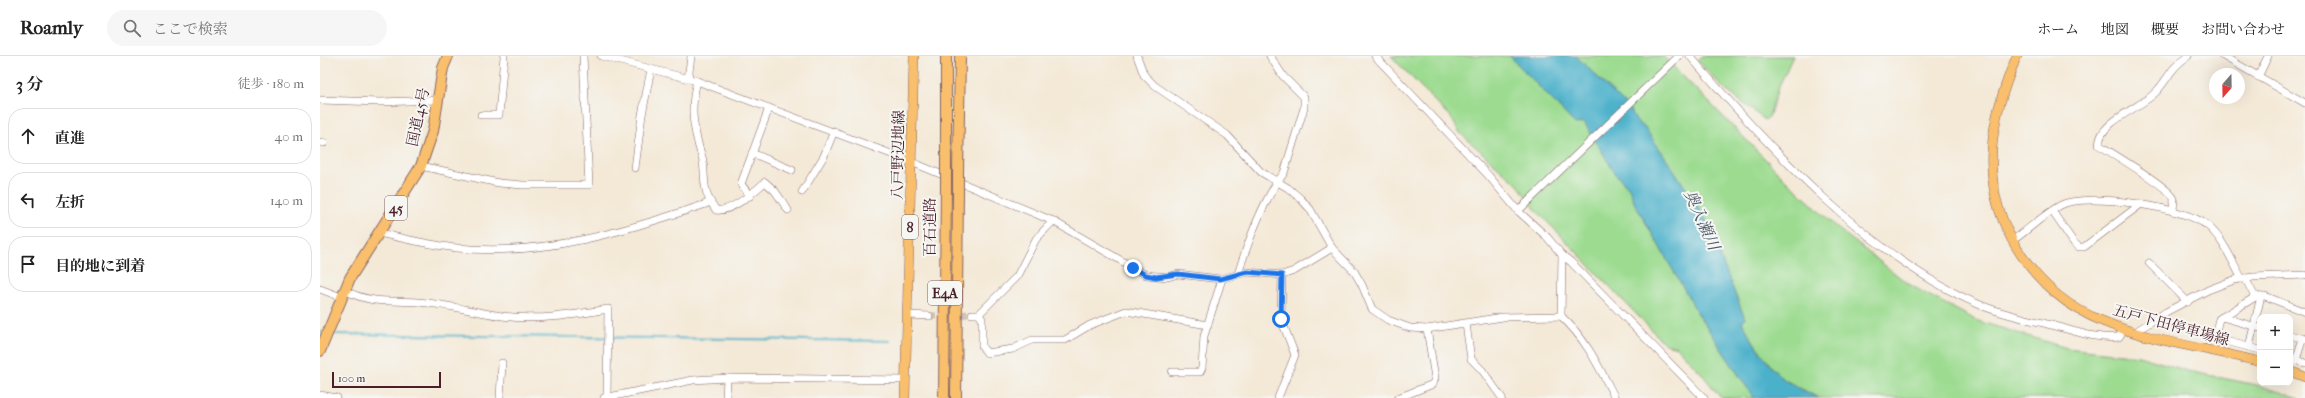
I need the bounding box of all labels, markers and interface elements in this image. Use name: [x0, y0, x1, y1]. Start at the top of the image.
search box: [107, 10, 387, 46]
text: Roamly: [20, 17, 83, 39]
icon: search: [121, 17, 143, 39]
text: ここで検索: [153, 20, 228, 38]
text: ホーム: [2037, 21, 2079, 38]
text: 地図: [2101, 21, 2129, 38]
text: 概要: [2151, 21, 2179, 38]
text: お問い合わせ: [2201, 21, 2285, 38]
north arrow: [2209, 68, 2245, 104]
text: 3 分: [16, 74, 44, 94]
text: 徒歩 · 180 m: [238, 76, 304, 91]
street label: 国道45号: [403, 86, 433, 148]
street label: 八戸野辺地線: [888, 110, 908, 200]
icon: ahead: [17, 125, 39, 147]
text: 直進: [55, 129, 85, 147]
text: 40 m: [275, 129, 303, 144]
water label: 奥入瀬川: [1680, 187, 1725, 255]
icon: left: [17, 189, 39, 211]
text: 左折: [55, 193, 85, 211]
text: 140 m: [270, 193, 303, 208]
road number: 45: [385, 196, 407, 220]
street label: 百石道路: [921, 197, 939, 257]
road number: 8: [902, 215, 918, 239]
icon: arrive: [17, 253, 39, 275]
text: 目的地に到着: [55, 257, 145, 275]
route end: [1124, 259, 1142, 277]
road number: E4A: [928, 281, 962, 305]
street label: 五戸下田停車場線: [2111, 301, 2231, 349]
route start: [1272, 310, 1290, 328]
map controls: [2257, 314, 2293, 386]
button: +: [2257, 314, 2293, 350]
button: −: [2257, 350, 2293, 386]
scale bar: [332, 370, 441, 389]
text: 100 m: [338, 372, 366, 385]

